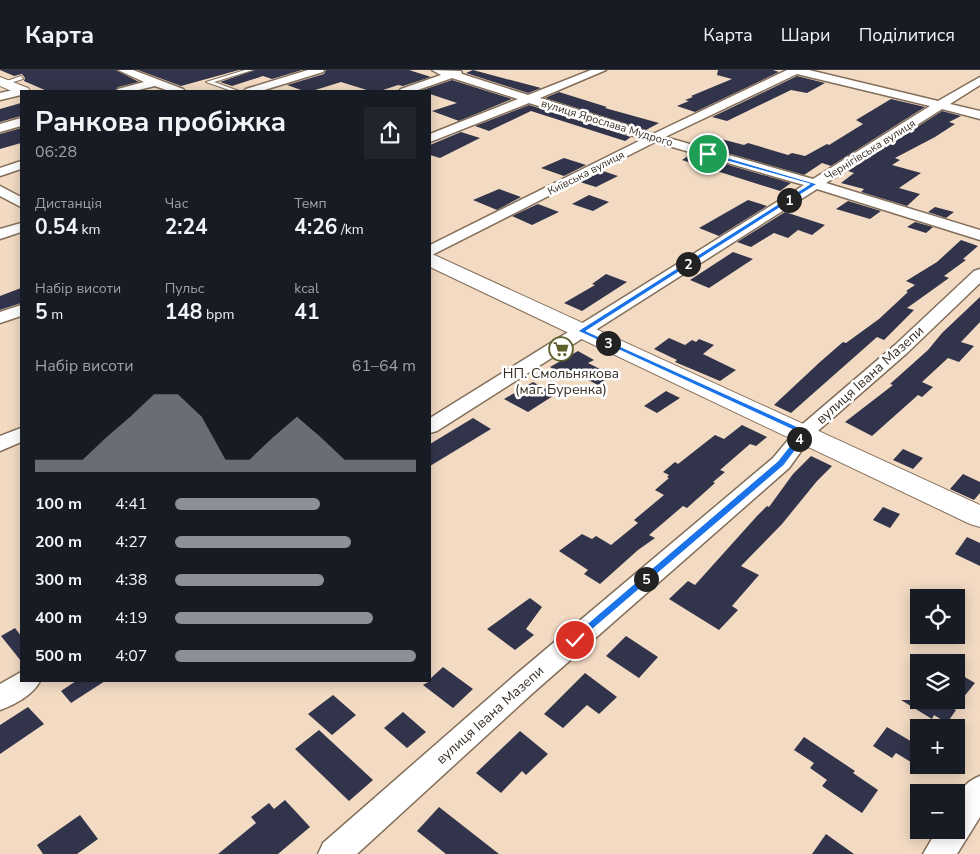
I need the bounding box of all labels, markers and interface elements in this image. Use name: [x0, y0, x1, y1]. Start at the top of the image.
text: Карта: [25, 19, 94, 51]
text: Карта: [703, 23, 753, 47]
text: Шари: [781, 23, 831, 47]
text: Поділитися: [859, 23, 955, 47]
street label: вулиця Ярослава Мудрого: [539, 96, 675, 150]
text: Ранкова пробіжка: [35, 103, 286, 141]
button: share: [364, 107, 416, 159]
street label: Чернігівська вулиця: [822, 116, 918, 184]
pin: [687, 133, 729, 175]
icon: arrive: [694, 140, 722, 168]
text: 06:28: [35, 141, 77, 163]
street label: Київська вулиця: [545, 147, 627, 199]
pin: 1: [776, 188, 802, 212]
text: 1: [785, 191, 794, 210]
text: Дистанція: [35, 194, 102, 213]
text: Час: [165, 194, 188, 213]
text: Темп: [294, 194, 327, 213]
text: 0.54: [35, 213, 78, 241]
text: 2:24: [165, 213, 208, 241]
text: 4:26: [294, 213, 337, 241]
text: km: [78, 220, 101, 239]
text: /km: [337, 220, 364, 239]
pin: 2: [676, 252, 700, 276]
text: 2: [684, 255, 693, 274]
text: Набір висоти: [35, 279, 121, 298]
text: Пульс: [165, 279, 204, 298]
text: kcal: [294, 279, 319, 298]
text: 5: [35, 298, 48, 326]
text: 148: [165, 298, 202, 326]
text: 41: [294, 298, 320, 326]
text: m: [48, 305, 63, 324]
text: bpm: [202, 305, 234, 324]
street label: вулиця Івана Мазепи: [812, 321, 928, 429]
pin: 3: [596, 330, 620, 356]
text: 3: [604, 334, 613, 353]
supermarket icon: НП. Смольнякова (маг. Буренка): [548, 336, 574, 362]
text: Набір висоти: [35, 355, 134, 377]
text: 61–64 m: [352, 355, 416, 377]
place label: НП. Смольнякова (маг. Буренка): [503, 364, 619, 399]
pin: 4: [786, 426, 812, 452]
text: 4: [795, 430, 804, 449]
text: 100 m: [35, 493, 82, 515]
text: 4:41: [115, 493, 147, 515]
text: 200 m: [35, 531, 82, 553]
text: 4:27: [115, 531, 147, 553]
pin: 5: [634, 566, 658, 592]
text: 300 m: [35, 569, 82, 591]
text: 4:38: [115, 569, 147, 591]
text: 5: [642, 570, 651, 589]
map controls: [910, 589, 965, 839]
button: locate: [910, 589, 965, 644]
text: 400 m: [35, 607, 82, 629]
text: 4:19: [115, 607, 147, 629]
pin: [554, 619, 596, 661]
icon: check: [561, 626, 589, 654]
text: 500 m: [35, 645, 82, 667]
text: 4:07: [115, 645, 147, 667]
button: layers: [910, 654, 965, 709]
street label: вулиця Івана Мазепи: [432, 661, 548, 769]
button: +: [910, 719, 965, 774]
button: −: [910, 784, 965, 839]

